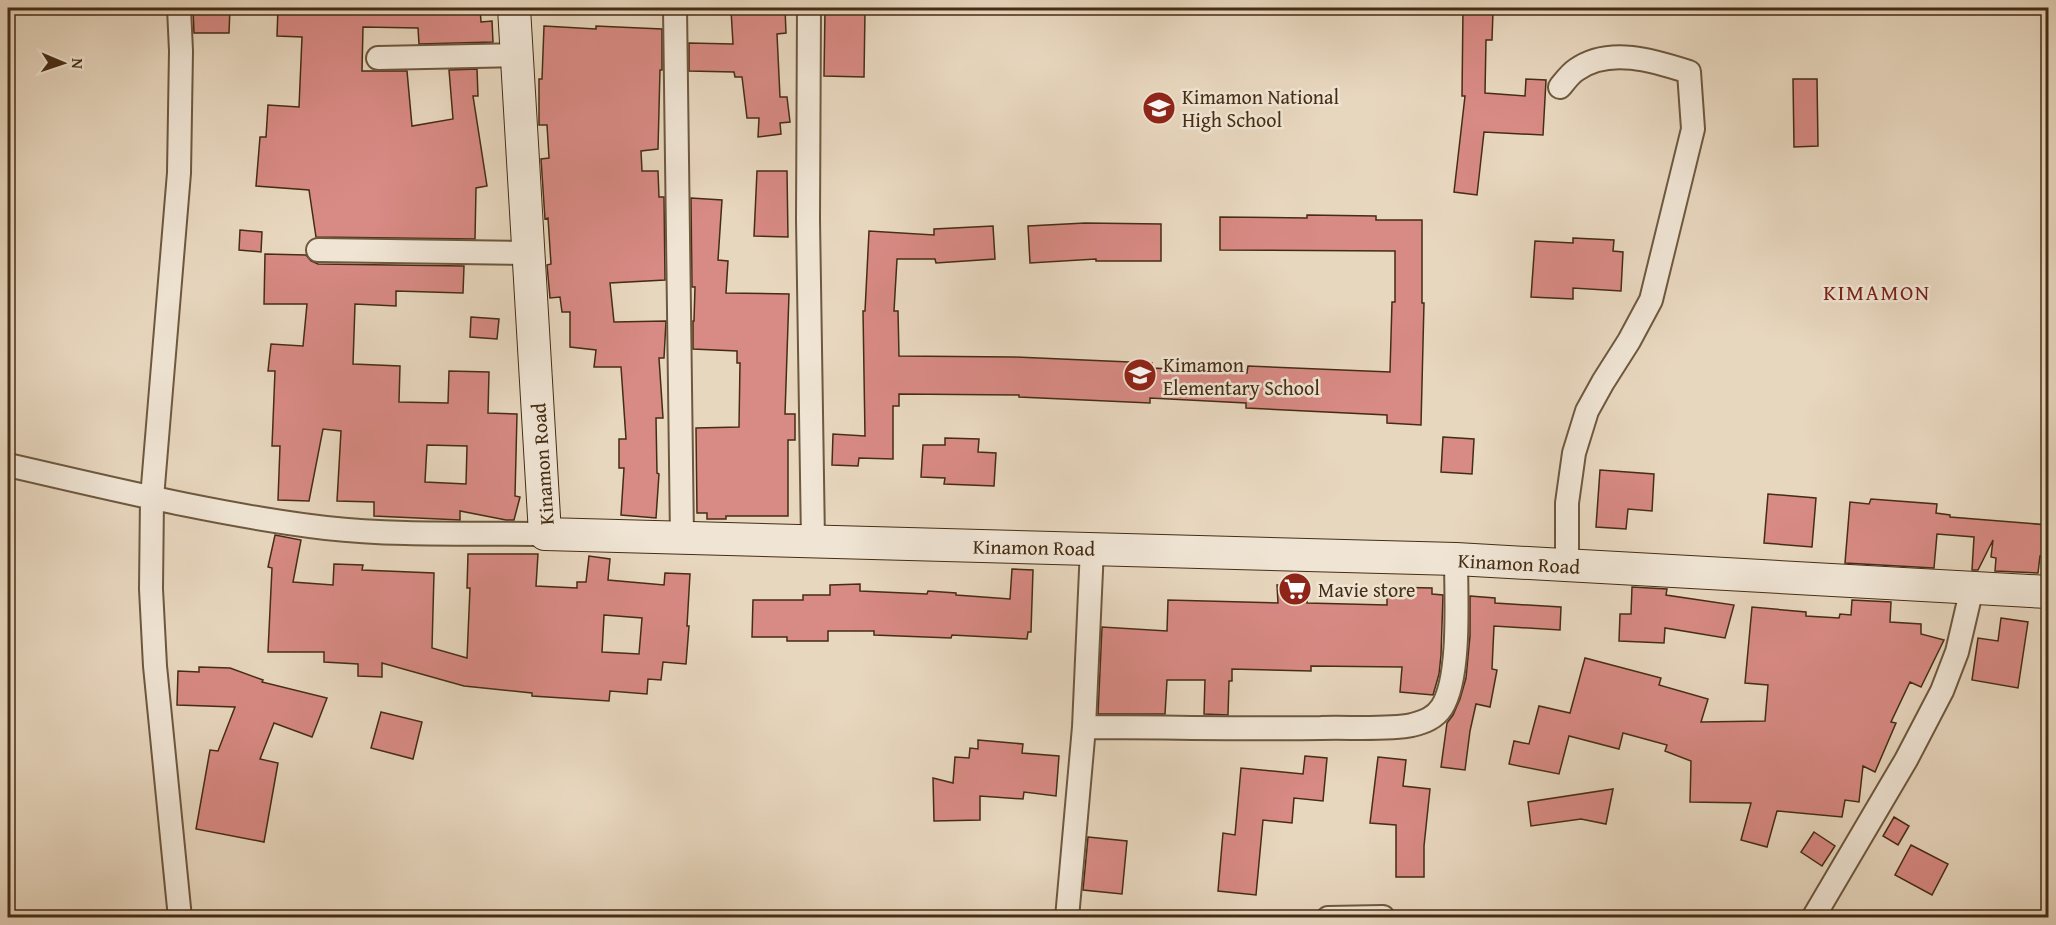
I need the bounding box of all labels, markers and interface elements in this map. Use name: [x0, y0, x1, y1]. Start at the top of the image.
north arrow: [33, 33, 93, 93]
text: N: [66, 58, 90, 70]
place label: Kimamon National High School: [1182, 82, 1340, 134]
school or university icon: Kimamon National High School: [1141, 90, 1177, 126]
district label: KIMAMON: [1823, 276, 1931, 308]
place label: Kimamon Elementary School: [1163, 350, 1320, 402]
school or university icon: Kimamon Elementary School: [1122, 357, 1158, 393]
street label: Kinamon Road: [523, 402, 561, 526]
street label: Kinamon Road: [973, 531, 1096, 563]
street label: Kinamon Road: [1457, 545, 1581, 581]
supermarket icon: Mavie store: [1277, 571, 1313, 607]
place label: Mavie store: [1318, 575, 1415, 604]

